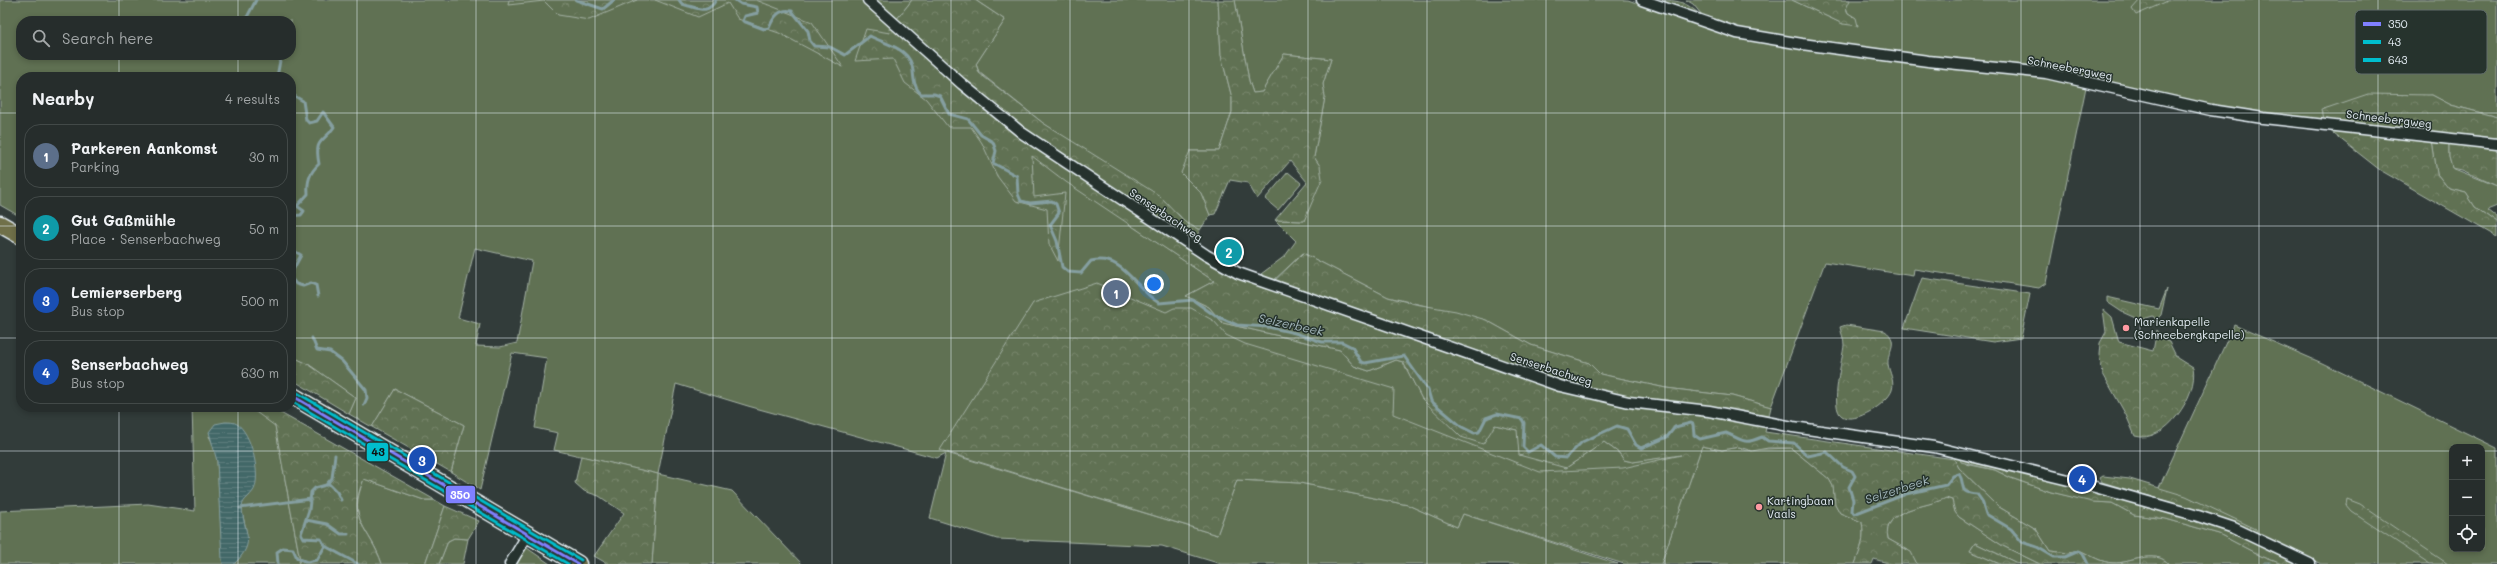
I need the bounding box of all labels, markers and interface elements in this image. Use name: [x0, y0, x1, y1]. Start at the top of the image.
legend: [2355, 10, 2487, 74]
search box: [16, 16, 296, 60]
text: 350: [2388, 16, 2408, 31]
icon: search: [30, 27, 52, 49]
text: Search here: [62, 28, 153, 48]
text: 43: [2388, 34, 2401, 49]
street label: Schneebergweg: [2026, 52, 2114, 83]
text: 643: [2388, 52, 2408, 67]
text: Nearby: [32, 87, 94, 109]
text: 4 results: [225, 90, 280, 107]
street label: Schneebergweg: [2345, 106, 2433, 131]
text: Parkeren Aankomst: [71, 138, 218, 158]
text: 1: [43, 148, 49, 165]
text: 30 m: [249, 148, 279, 165]
text: Parking: [71, 158, 119, 175]
street label: Senserbachweg: [1127, 185, 1206, 245]
text: Gut Gaßmühle: [71, 210, 176, 230]
text: 2: [42, 220, 50, 237]
text: 50 m: [249, 220, 279, 237]
text: Place · Senserbachweg: [71, 230, 220, 247]
pin: 2: [1216, 237, 1242, 267]
your location: [1144, 274, 1164, 294]
pin: 1: [1103, 278, 1129, 308]
text: Lemierserberg: [71, 282, 182, 302]
text: 3: [42, 292, 50, 309]
text: 500 m: [241, 292, 279, 309]
text: Bus stop: [71, 302, 124, 319]
water label: Selzerbeek: [1257, 309, 1326, 339]
place label: Marienkapelle (Schneebergkapelle): [2134, 314, 2245, 342]
marker: Marienkapelle (Schneebergkapelle): [2121, 323, 2131, 333]
street label: Senserbachweg: [1508, 348, 1594, 389]
text: Senserbachweg: [71, 354, 188, 374]
text: 4: [42, 364, 50, 381]
text: 630 m: [241, 364, 279, 381]
text: Bus stop: [71, 374, 124, 391]
line badge: 43: [366, 442, 389, 462]
text: 43: [371, 444, 385, 459]
map controls: [2449, 444, 2485, 552]
button: +: [2449, 444, 2485, 480]
pin: 3: [409, 445, 435, 475]
pin: 4: [2069, 464, 2095, 494]
water label: Selzerbeek: [1863, 471, 1931, 507]
button: −: [2449, 480, 2485, 516]
line badge: 350: [445, 485, 476, 504]
text: 350: [450, 487, 470, 502]
place label: Kartingbaan Vaals: [1767, 493, 1834, 521]
marker: Kartingbaan Vaals: [1754, 502, 1764, 512]
button: locate: [2449, 516, 2485, 552]

